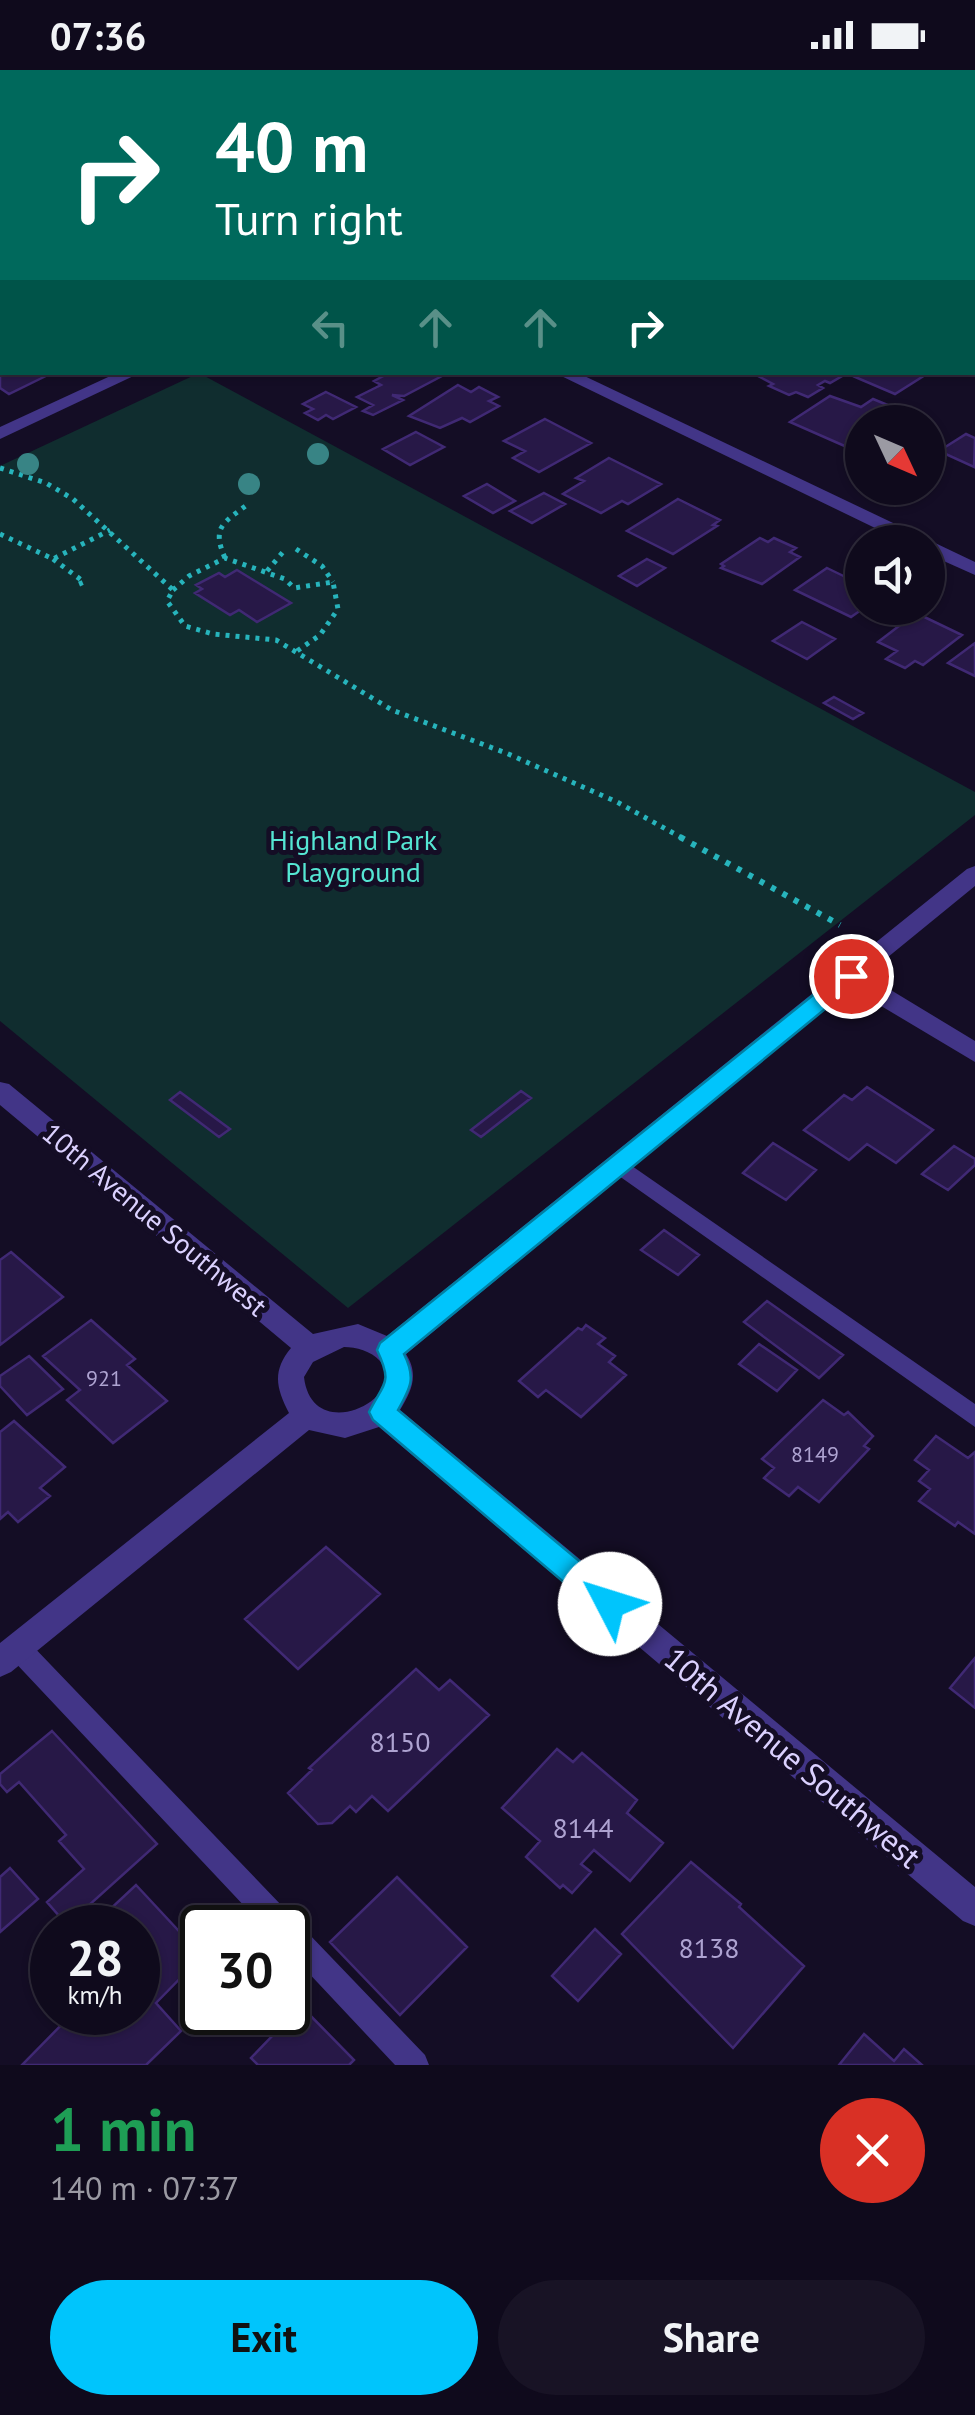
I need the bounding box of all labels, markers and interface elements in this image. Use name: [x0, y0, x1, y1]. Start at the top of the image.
text: 07:36: [50, 11, 146, 60]
text: 40 m: [215, 101, 368, 191]
icon: right: [50, 110, 180, 240]
text: Turn right: [215, 189, 403, 247]
icon: left: [303, 300, 358, 355]
icon: ahead: [408, 300, 463, 355]
icon: ahead: [513, 300, 568, 355]
icon: right: [618, 300, 673, 355]
north arrow: [845, 405, 945, 505]
map controls: [845, 405, 945, 625]
button: sound: [845, 525, 945, 625]
park label: Highland Park Playground: [269, 821, 438, 890]
pin: [809, 934, 894, 1019]
icon: arrive: [824, 949, 879, 1004]
street label: 10th Avenue Southwest: [35, 1114, 275, 1324]
house number: 921: [86, 1364, 122, 1392]
house number: 8149: [791, 1440, 839, 1468]
position arrow: [558, 1552, 662, 1656]
street label: 10th Avenue Southwest: [656, 1637, 930, 1877]
house number: 8150: [369, 1723, 431, 1760]
house number: 8144: [552, 1809, 614, 1846]
speed limit sign: 30: [180, 1905, 310, 2035]
text: 28: [67, 1925, 123, 1990]
house number: 8138: [678, 1929, 740, 1966]
text: km/h: [68, 1979, 122, 2011]
text: 1 min: [50, 2090, 196, 2168]
button: close: [820, 2098, 925, 2203]
text: 140 m · 07:37: [50, 2167, 239, 2209]
button: Exit: [50, 2280, 478, 2395]
button: Share: [498, 2280, 925, 2395]

